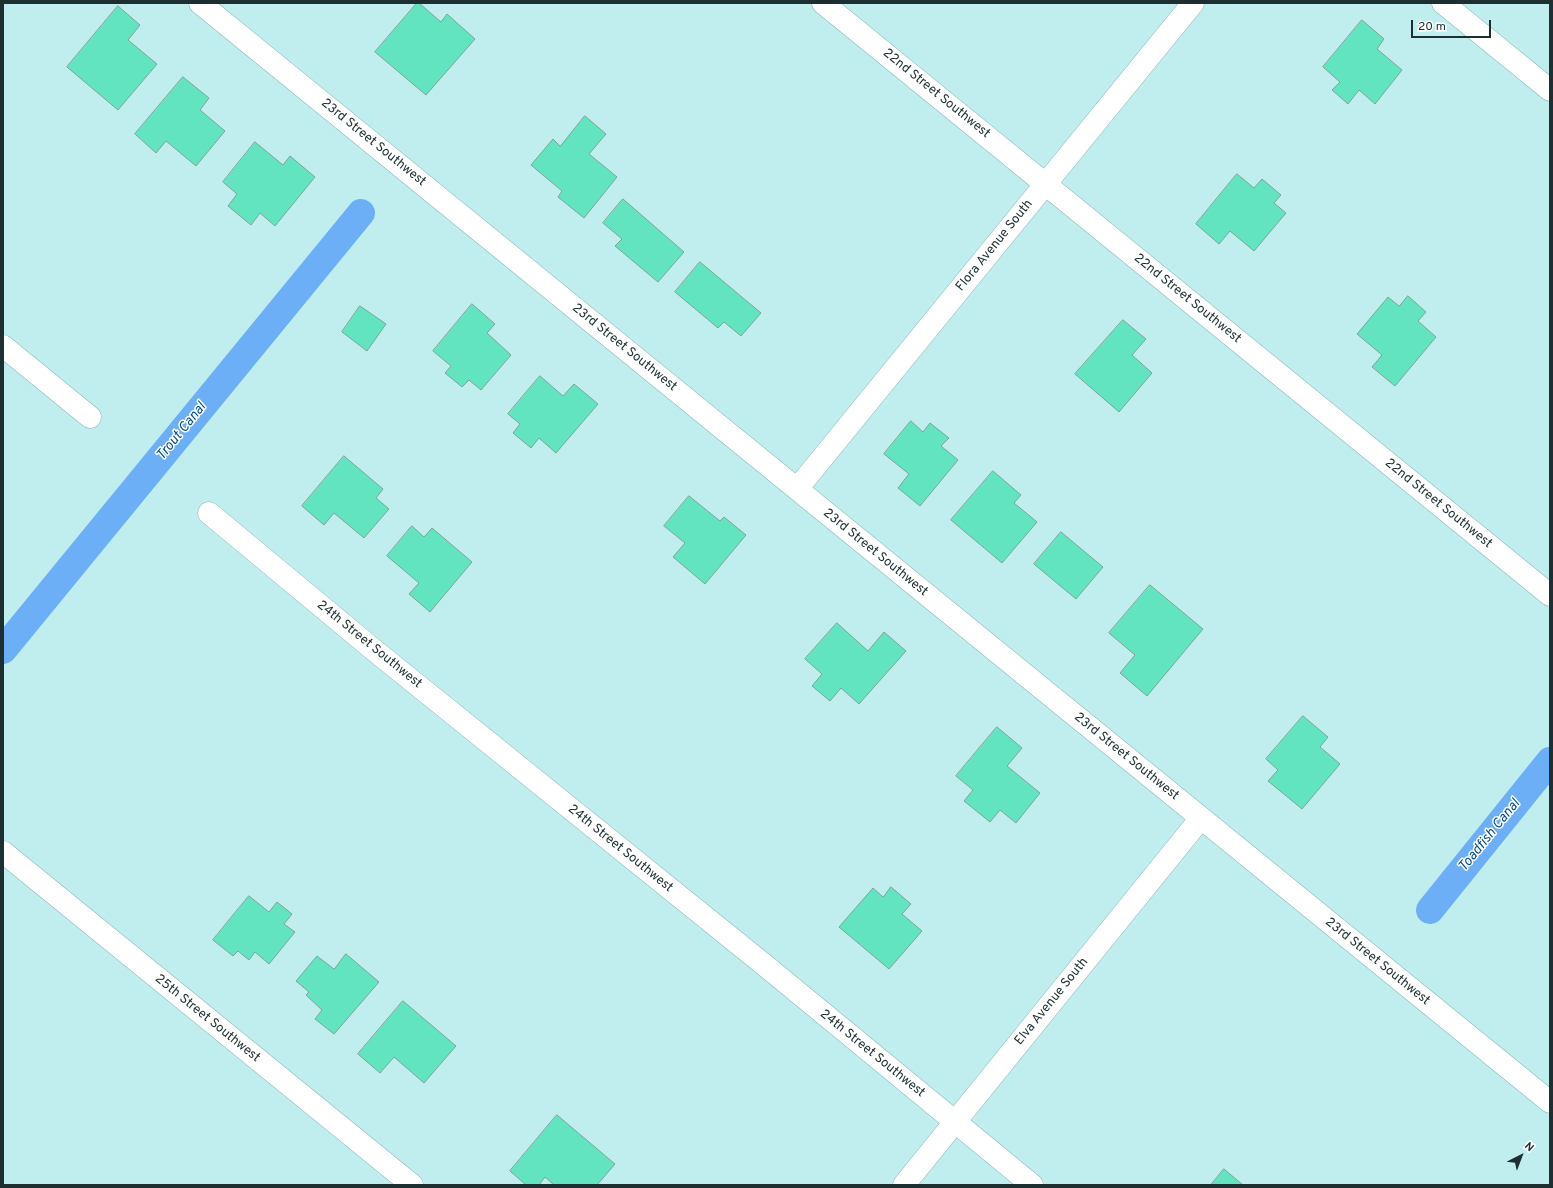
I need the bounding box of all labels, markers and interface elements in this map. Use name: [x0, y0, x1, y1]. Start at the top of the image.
scale bar: [1413, 12, 1493, 38]
text: 20 m: [1418, 19, 1446, 35]
street label: 22nd Street Southwest: [879, 46, 993, 142]
street label: 23rd Street Southwest: [317, 96, 429, 190]
street label: Flora Avenue South: [953, 197, 1037, 295]
street label: 22nd Street Southwest: [1130, 251, 1244, 347]
street label: 23rd Street Southwest: [568, 301, 680, 395]
water label: Trout Canal: [154, 400, 210, 464]
street label: 22nd Street Southwest: [1381, 456, 1495, 552]
street label: 23rd Street Southwest: [819, 506, 931, 600]
street label: 24th Street Southwest: [313, 598, 425, 692]
street label: 23rd Street Southwest: [1070, 710, 1182, 804]
water label: Toadfish Canal: [1456, 796, 1524, 876]
street label: 24th Street Southwest: [564, 802, 676, 896]
street label: 23rd Street Southwest: [1321, 915, 1433, 1009]
street label: Elva Avenue South: [1012, 955, 1092, 1049]
street label: 25th Street Southwest: [151, 972, 263, 1066]
street label: 24th Street Southwest: [816, 1007, 928, 1101]
north arrow: [1501, 1136, 1541, 1176]
text: N: [1521, 1139, 1537, 1155]

